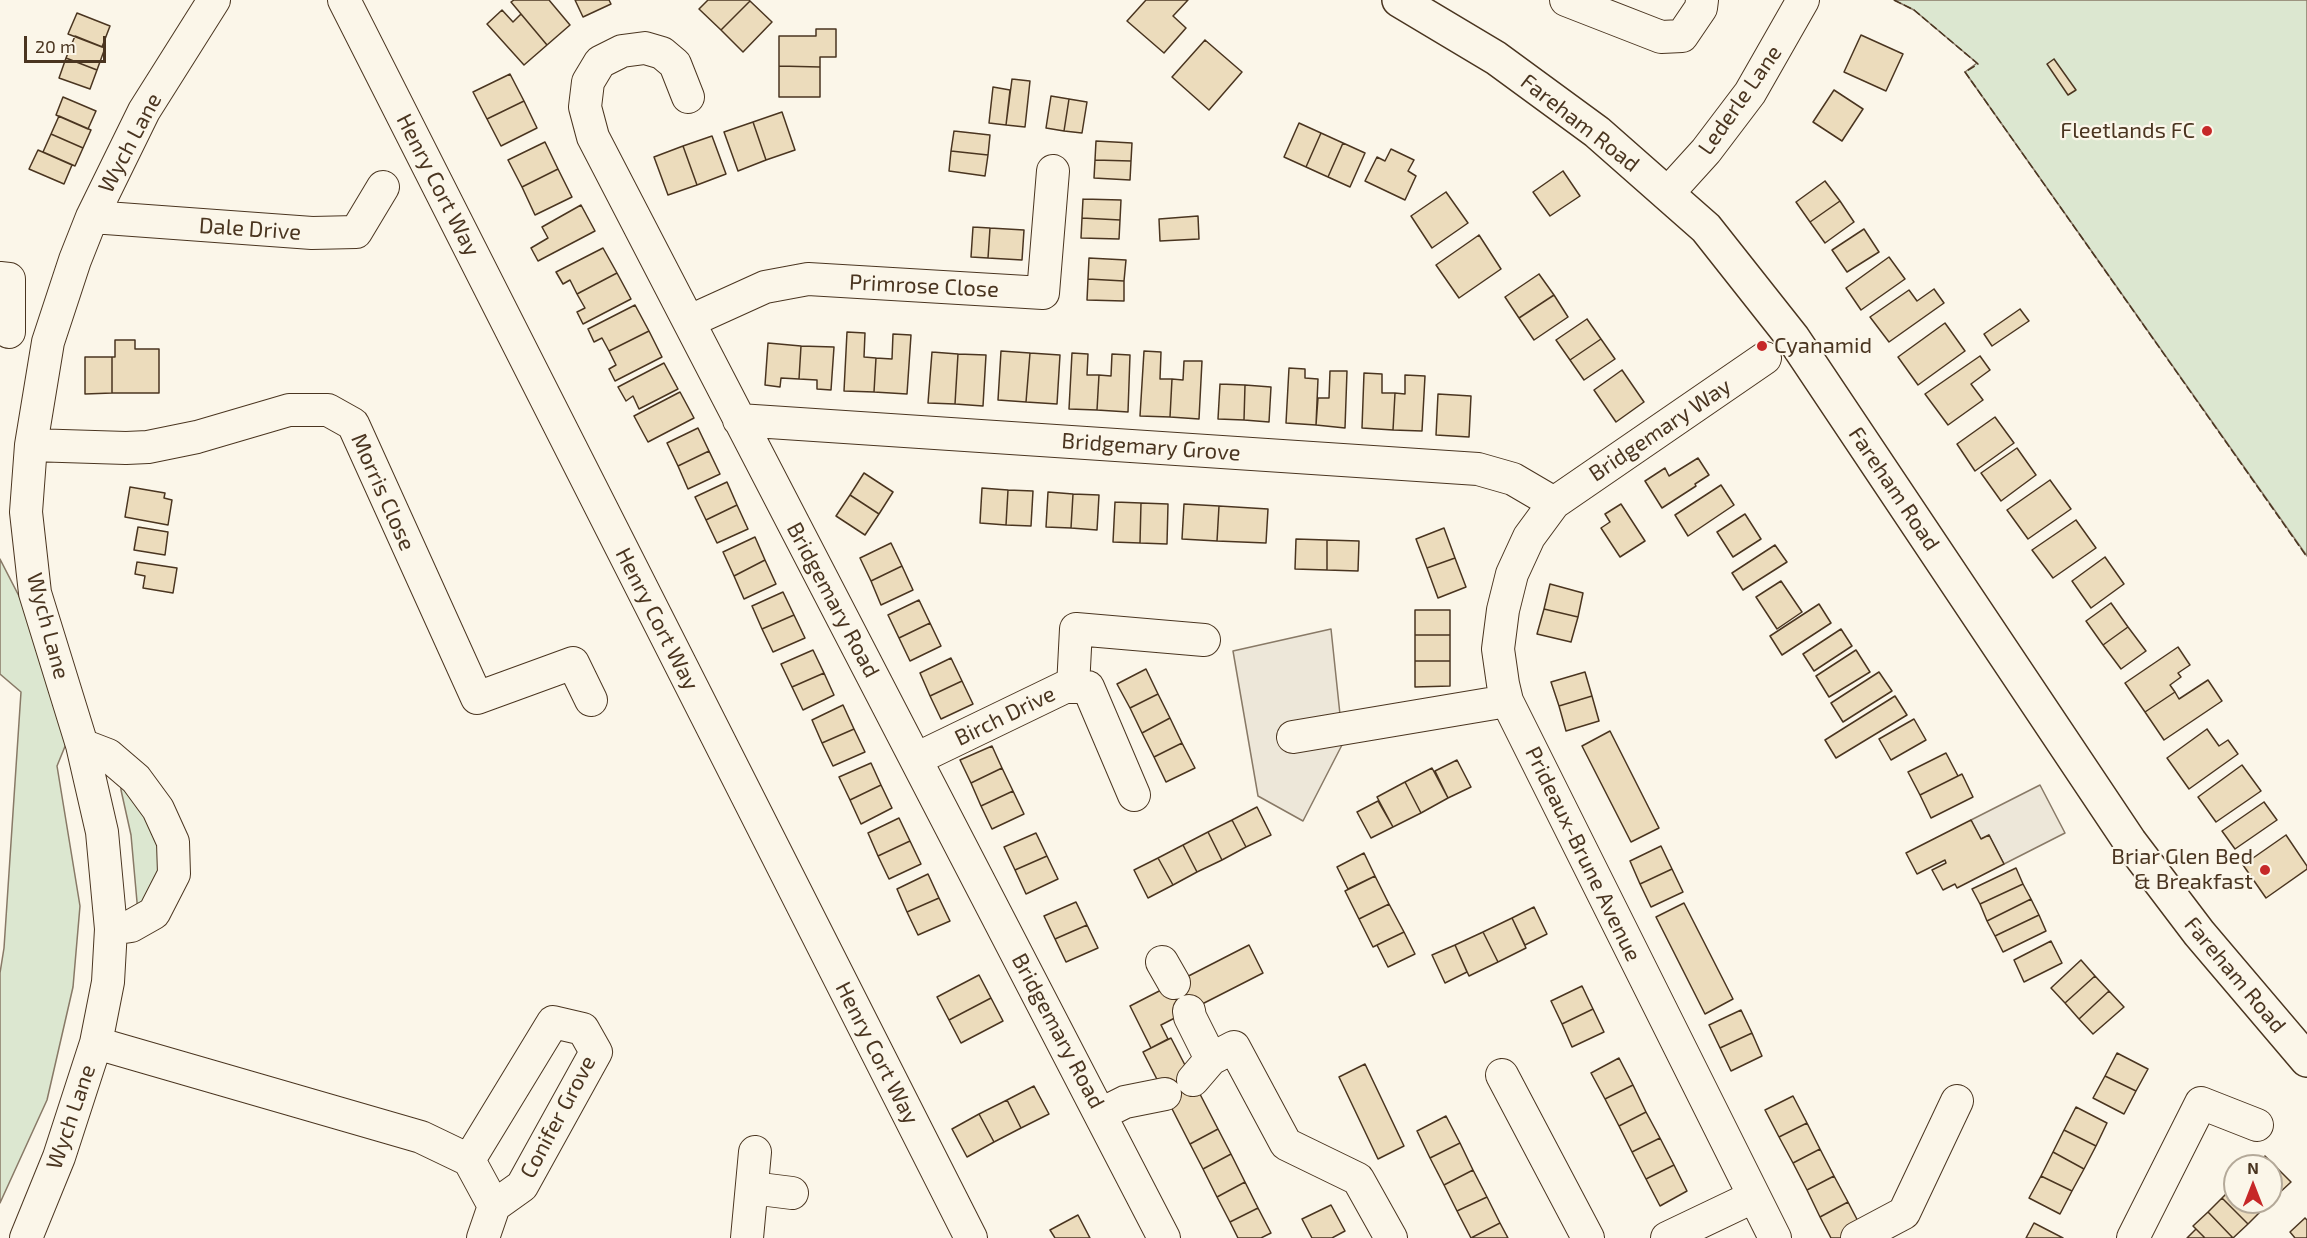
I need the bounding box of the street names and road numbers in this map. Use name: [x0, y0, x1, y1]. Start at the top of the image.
street label: Lederle Lane: [1693, 40, 1787, 160]
street label: Fareham Road: [1515, 68, 1645, 178]
street label: Wych Lane: [93, 89, 167, 197]
street label: Henry Cort Way: [391, 109, 485, 261]
street label: Dale Drive: [198, 212, 302, 246]
street label: Primrose Close: [848, 269, 1000, 303]
street label: Bridgemary Way: [1584, 373, 1736, 487]
street label: Fareham Road: [1843, 422, 1945, 556]
street label: Bridgemary Grove: [1061, 428, 1241, 466]
street label: Morris Close: [345, 429, 421, 555]
street label: Bridgemary Road: [781, 518, 885, 682]
street label: Henry Cort Way: [610, 543, 704, 695]
street label: Wych Lane: [21, 570, 75, 682]
street label: Birch Drive: [951, 680, 1059, 752]
street label: Prideaux-Brune Avenue: [1519, 742, 1647, 966]
street label: Fareham Road: [2179, 912, 2291, 1038]
street label: Bridgemary Road: [1006, 949, 1110, 1113]
street label: Henry Cort Way: [830, 977, 924, 1129]
street label: Conifer Grove: [515, 1051, 601, 1183]
street label: Wych Lane: [41, 1061, 101, 1173]

